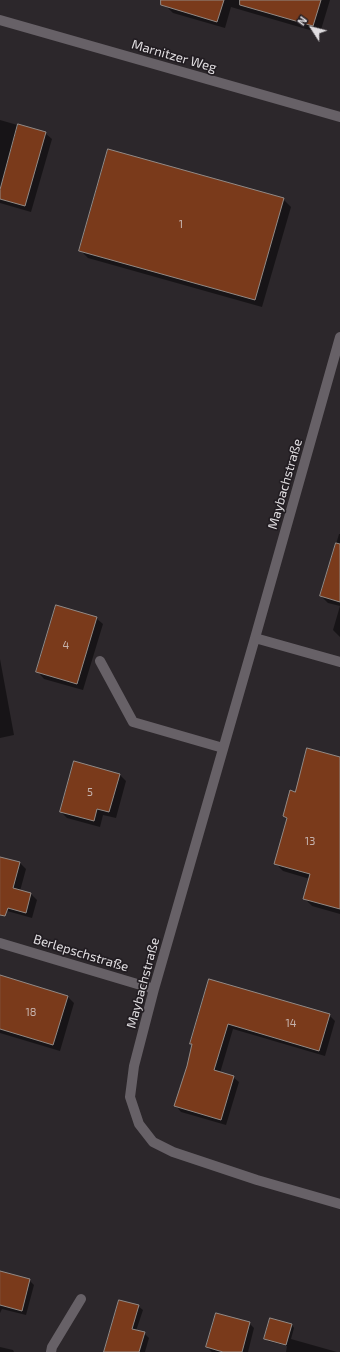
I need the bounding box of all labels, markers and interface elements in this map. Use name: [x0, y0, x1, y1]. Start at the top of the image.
north arrow: [292, 8, 332, 48]
text: N: [294, 14, 309, 28]
street label: Marnitzer Weg: [130, 36, 218, 76]
house number: 1: [179, 217, 183, 231]
street label: Maybachstraße: [265, 437, 305, 531]
house number: 4: [63, 638, 69, 652]
house number: 5: [87, 785, 93, 799]
house number: 13: [305, 834, 315, 848]
street label: Berlepschstraße: [31, 931, 131, 975]
street label: Maybachstraße: [123, 936, 163, 1030]
house number: 18: [25, 1005, 37, 1019]
house number: 14: [285, 1016, 297, 1030]

